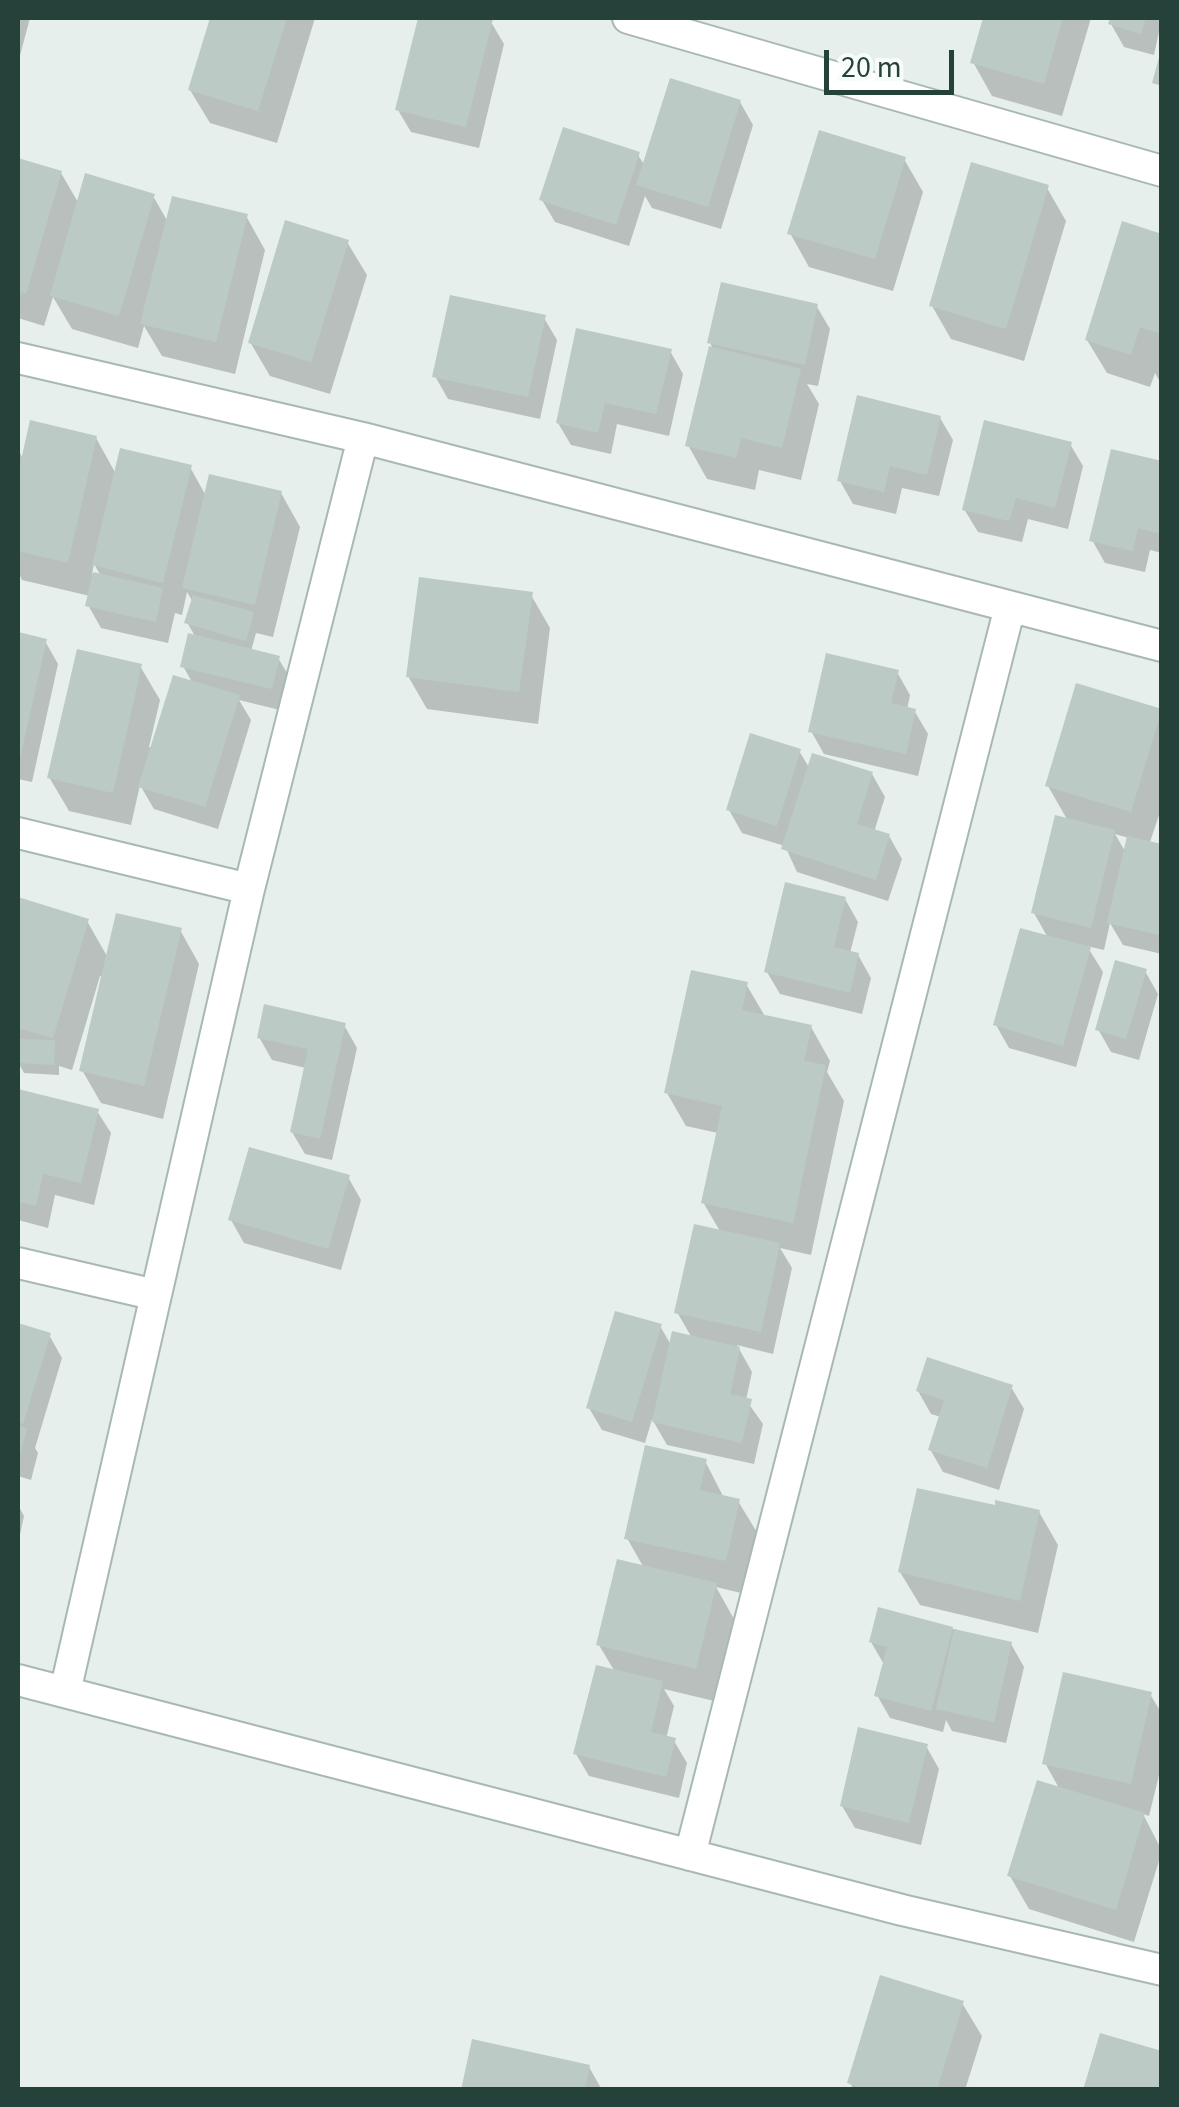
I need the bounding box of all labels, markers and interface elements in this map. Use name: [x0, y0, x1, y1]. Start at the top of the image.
scale bar: [829, 30, 959, 92]
text: 20 m: [841, 46, 902, 89]

